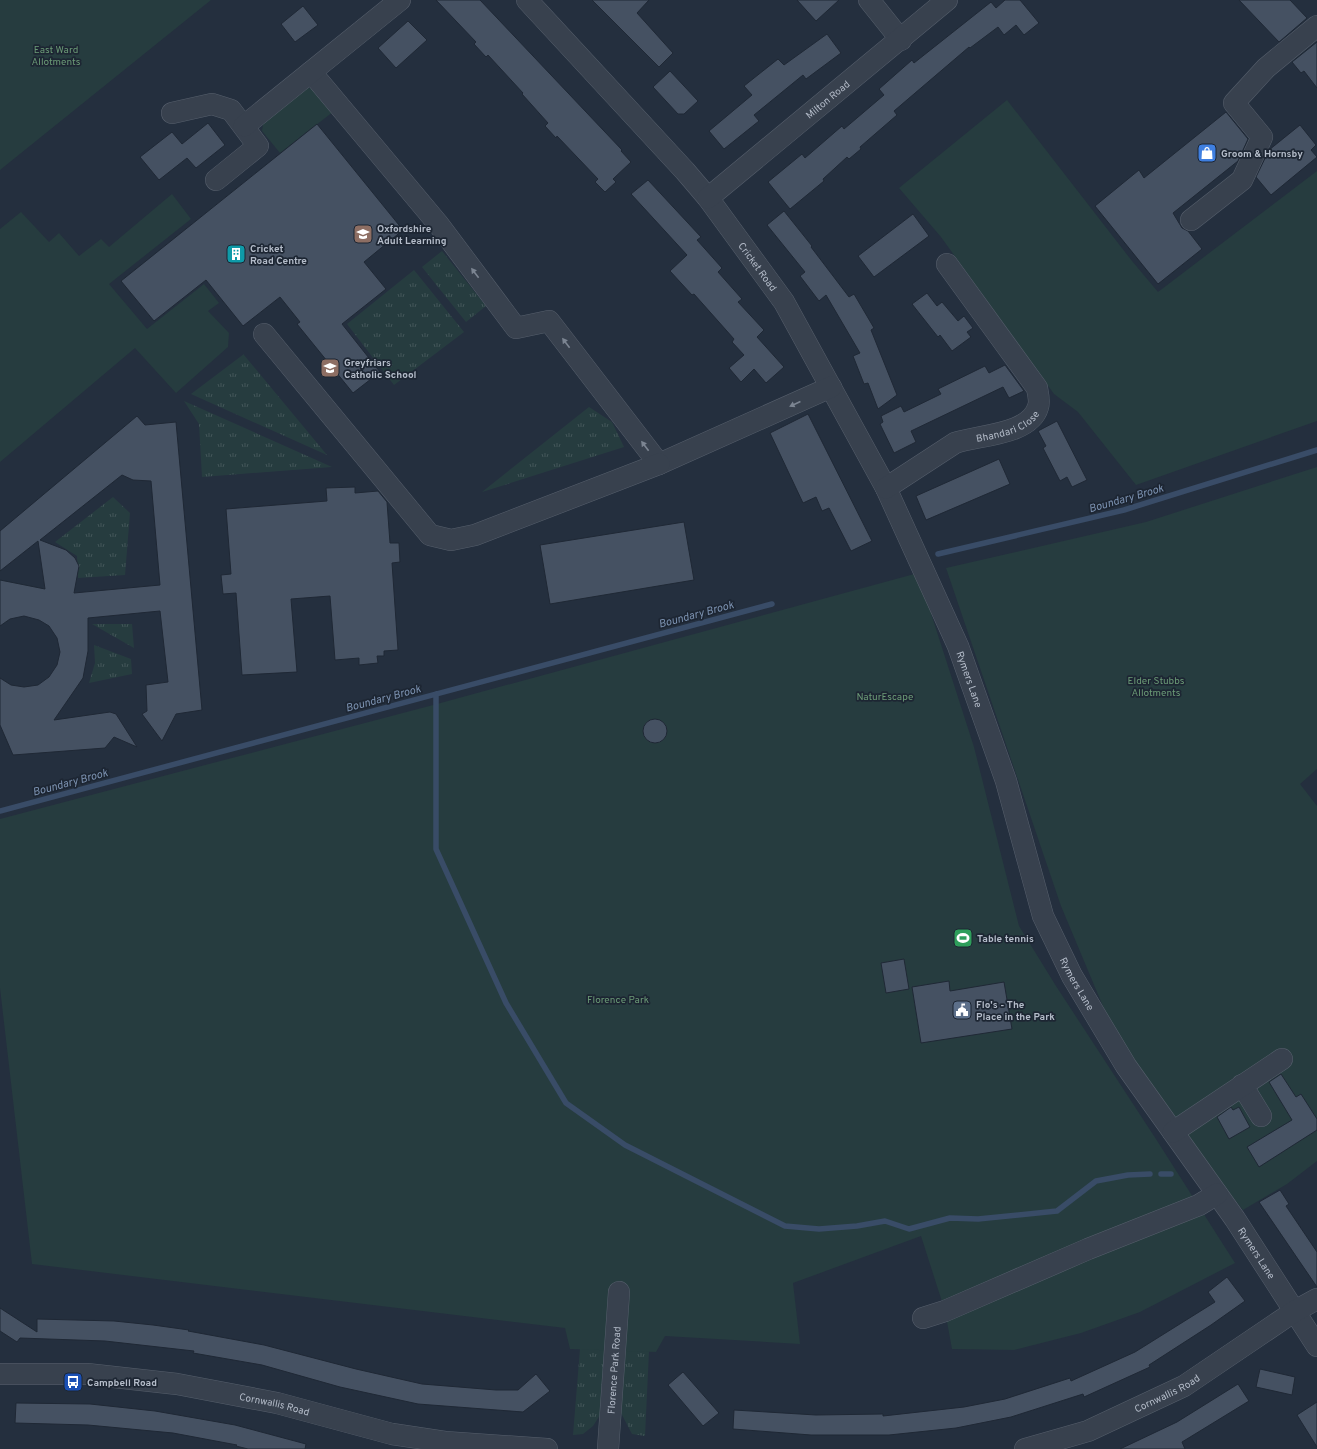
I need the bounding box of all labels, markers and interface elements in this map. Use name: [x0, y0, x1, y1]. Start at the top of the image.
park label: East Ward Allotments: [32, 44, 81, 69]
street label: Milton Road: [804, 78, 853, 122]
shop icon: Groom & Hornsby: [1196, 142, 1218, 164]
place label: Groom & Hornsby: [1221, 148, 1303, 161]
school or university icon: Oxfordshire Adult Learning: [352, 223, 374, 245]
place label: Oxfordshire Adult Learning: [377, 223, 446, 248]
street label: Cricket Road: [735, 240, 779, 294]
building icon: Cricket Road Centre: [225, 243, 247, 265]
place label: Cricket Road Centre: [250, 243, 307, 268]
one-way arrow: [471, 267, 479, 278]
one-way arrow: [562, 337, 570, 348]
school or university icon: Greyfriars Catholic School: [319, 357, 341, 379]
place label: Greyfriars Catholic School: [344, 357, 417, 382]
one-way arrow: [790, 401, 801, 407]
street label: Bhandari Close: [975, 409, 1043, 446]
one-way arrow: [641, 441, 649, 451]
water label: Boundary Brook: [1087, 481, 1166, 516]
water label: Boundary Brook: [657, 598, 736, 632]
street label: Rymers Lane: [952, 650, 984, 710]
park label: Elder Stubbs Allotments: [1128, 675, 1185, 700]
water label: Boundary Brook: [344, 682, 423, 716]
park label: NaturEscape: [857, 691, 913, 704]
water label: Boundary Brook: [31, 766, 110, 800]
sports icon: Table tennis: [952, 927, 974, 949]
place label: Table tennis: [977, 933, 1034, 946]
street label: Rymers Lane: [1056, 956, 1096, 1013]
park label: Florence Park: [587, 994, 649, 1007]
public building icon: Flo's - The Place in the Park: [951, 999, 973, 1021]
place label: Flo's - The Place in the Park: [976, 999, 1055, 1024]
street label: Rymers Lane: [1234, 1225, 1277, 1282]
street label: Florence Park Road: [605, 1326, 625, 1415]
bus stop icon: Campbell Road: [62, 1371, 84, 1393]
street label: Cornwallis Road: [1133, 1372, 1203, 1416]
place label: Campbell Road: [87, 1377, 157, 1390]
street label: Cornwallis Road: [238, 1391, 311, 1419]

